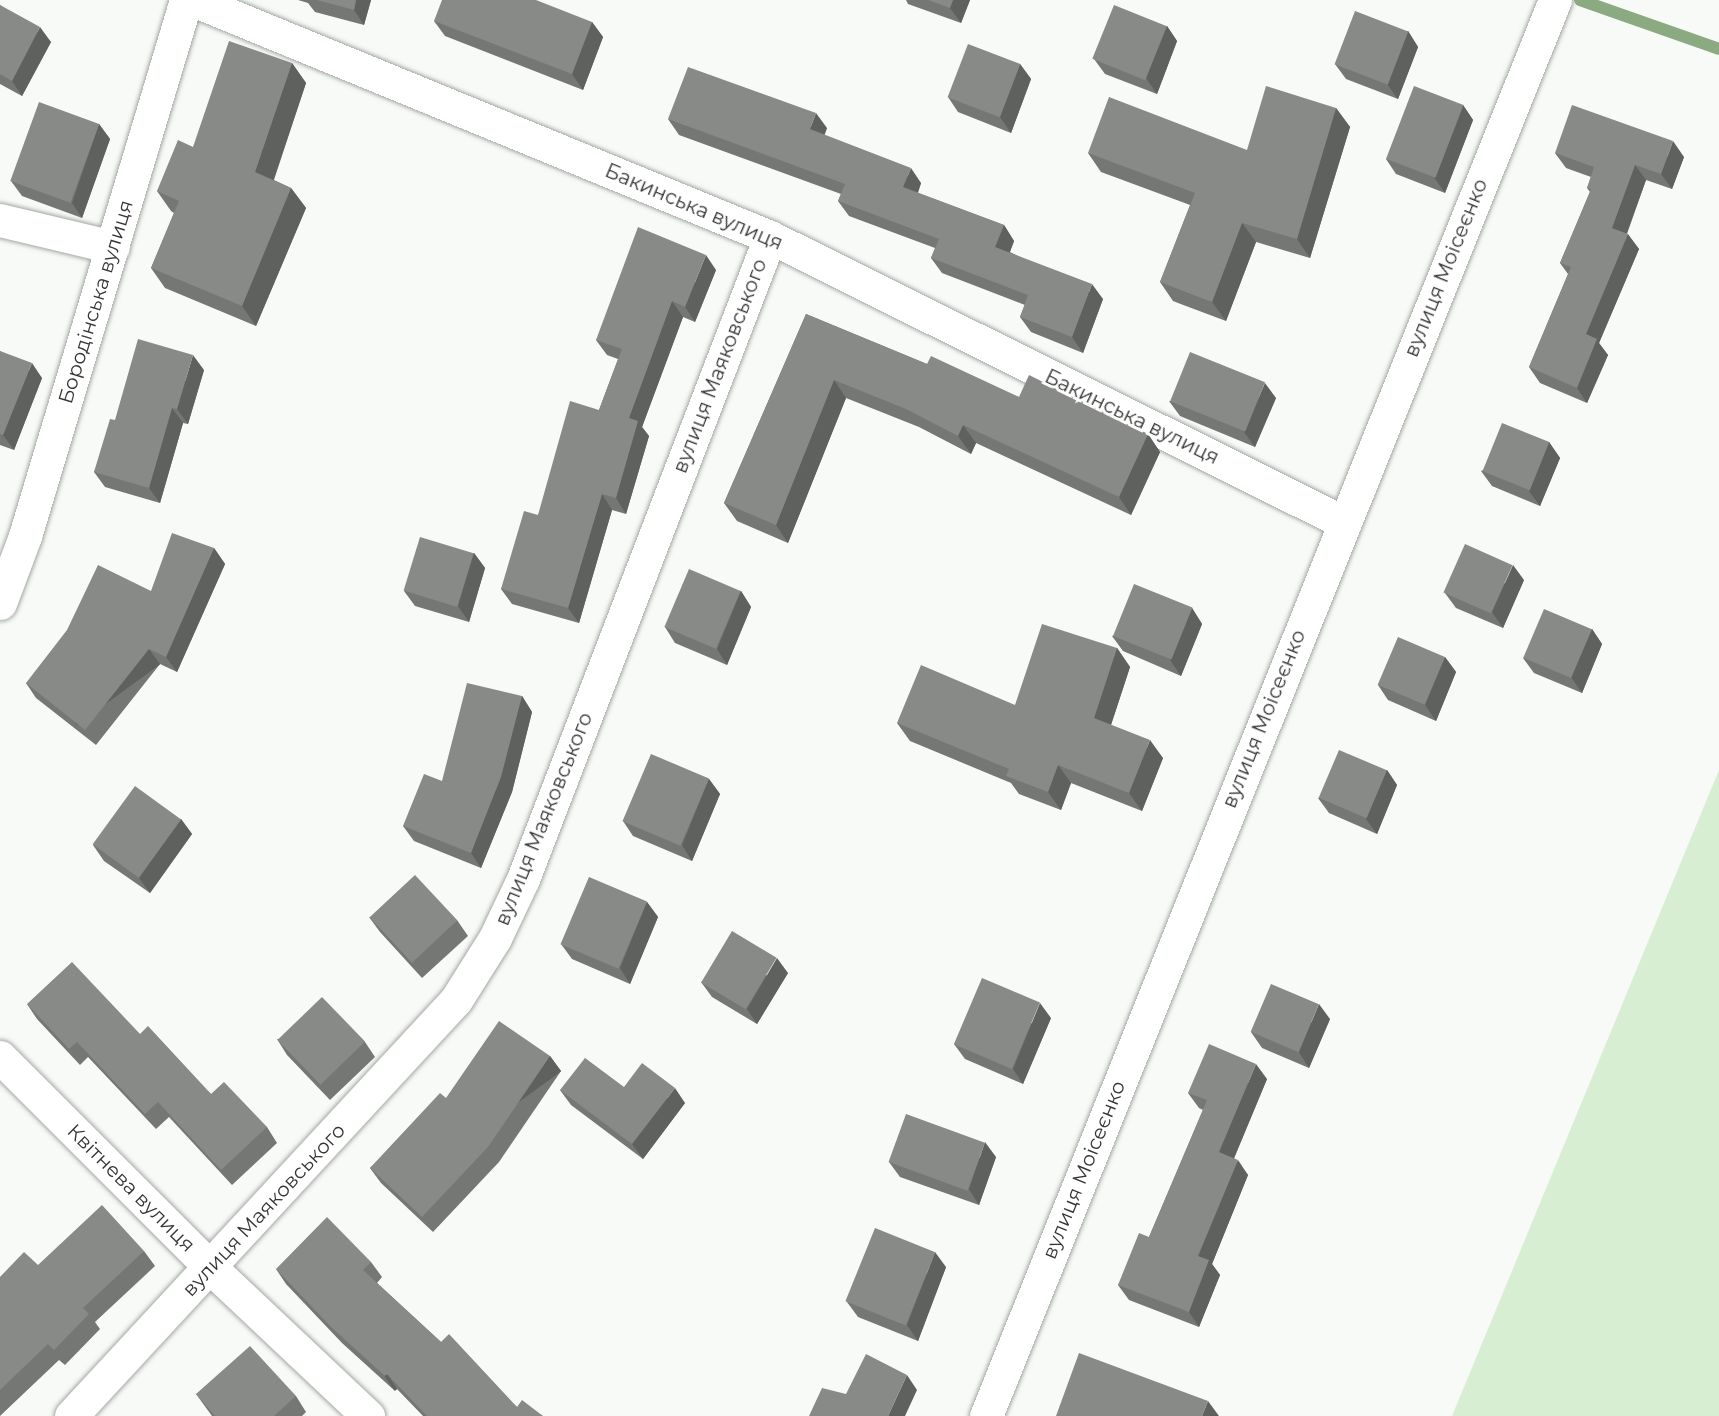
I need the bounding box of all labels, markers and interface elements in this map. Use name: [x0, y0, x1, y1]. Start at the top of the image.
street label: Бакинська вулиця: [601, 159, 787, 255]
street label: вулиця Моісеєнко: [1399, 175, 1493, 361]
street label: Бородінська вулиця: [54, 197, 138, 407]
street label: вулиця Маяковського: [668, 255, 772, 477]
street label: Бакинська вулиця: [1041, 364, 1223, 470]
street label: вулиця Моісеєнко: [1217, 626, 1311, 812]
street label: вулиця Маяковського: [490, 709, 598, 929]
street label: вулиця Моісеєнко: [1037, 1077, 1131, 1263]
street label: Квітнева вулиця: [62, 1119, 200, 1257]
street label: вулиця Маяковського: [178, 1119, 350, 1301]

